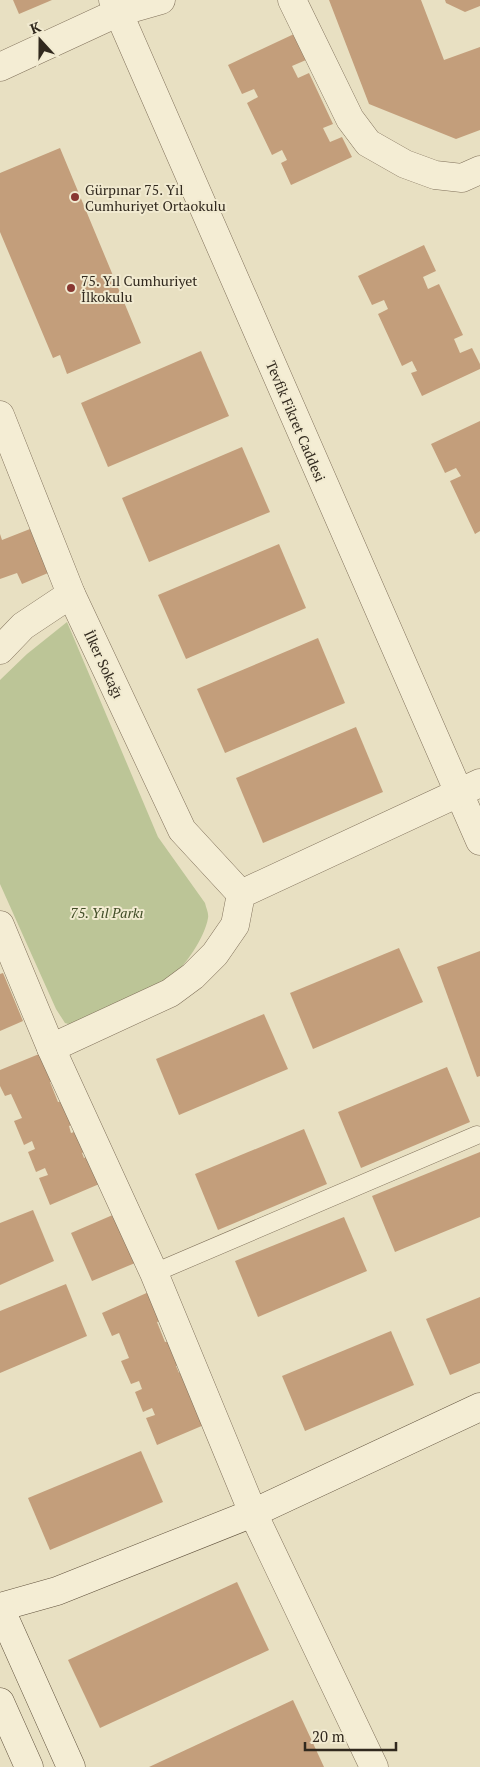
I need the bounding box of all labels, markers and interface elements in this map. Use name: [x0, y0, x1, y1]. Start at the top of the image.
north arrow: [15, 15, 65, 65]
text: K: [27, 17, 43, 38]
place label: Gürpınar 75. Yıl Cumhuriyet Ortaokulu: [85, 180, 226, 215]
marker: Gürpınar 75. Yıl Cumhuriyet Ortaokulu: [69, 191, 81, 203]
place label: 75. Yıl Cumhuriyet İlkokulu: [81, 271, 198, 306]
marker: 75. Yıl Cumhuriyet İlkokulu: [65, 282, 77, 294]
street label: Tevfik Fikret Caddesi: [262, 358, 330, 484]
street label: İlker Sokağı: [80, 627, 128, 701]
park label: 75. Yıl Parkı: [71, 903, 144, 922]
scale bar: [305, 1720, 396, 1752]
text: 20 m: [312, 1726, 345, 1746]

